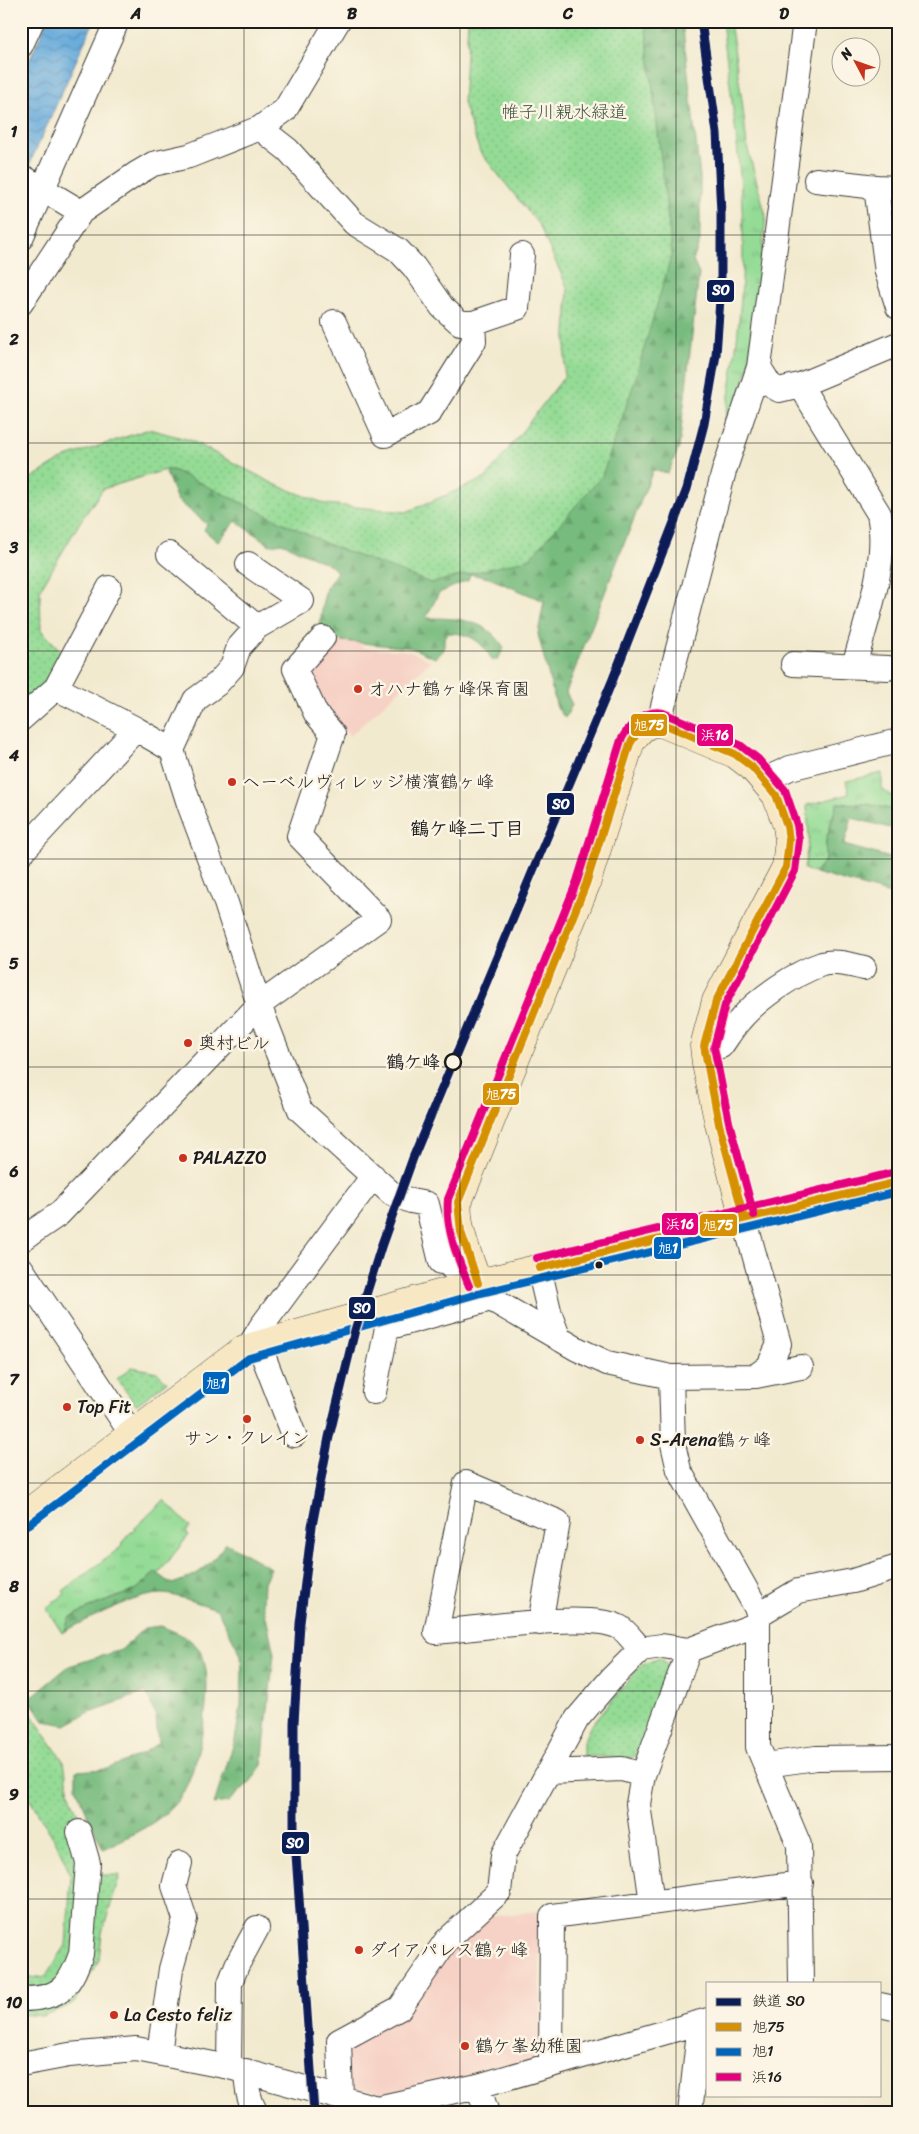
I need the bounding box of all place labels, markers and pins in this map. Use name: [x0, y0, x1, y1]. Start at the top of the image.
place label: オハナ鶴ヶ峰保育園: [368, 673, 530, 705]
marker: オハナ鶴ヶ峰保育園: [352, 683, 364, 695]
place label: ヘーベルヴィレッジ横濱鶴ヶ峰: [242, 766, 494, 798]
marker: ヘーベルヴィレッジ横濱鶴ヶ峰: [226, 776, 238, 788]
place label: 奥村ビル: [198, 1027, 270, 1059]
marker: 奥村ビル: [182, 1037, 194, 1049]
place label: 鶴ケ峰: [386, 1046, 440, 1078]
marker: 鶴ケ峰: [444, 1053, 462, 1071]
place label: PALAZZO: [193, 1142, 267, 1174]
marker: PALAZZO: [177, 1152, 189, 1164]
unlabelled marker: [594, 1260, 604, 1270]
place label: Top Fit: [77, 1391, 131, 1423]
marker: Top Fit: [61, 1401, 73, 1413]
marker: サン・クレイン: [241, 1413, 253, 1425]
place label: サン・クレイン: [184, 1422, 310, 1454]
place label: S-Arena鶴ヶ峰: [650, 1424, 771, 1456]
marker: S-Arena鶴ヶ峰: [634, 1434, 646, 1446]
place label: ダイアパレス鶴ヶ峰: [369, 1934, 528, 1966]
marker: ダイアパレス鶴ヶ峰: [353, 1944, 365, 1956]
place label: La Cesto feliz: [124, 1999, 232, 2031]
marker: La Cesto feliz: [108, 2009, 120, 2021]
place label: 鶴ケ峯幼稚園: [475, 2030, 583, 2062]
marker: 鶴ケ峯幼稚園: [459, 2040, 471, 2052]

